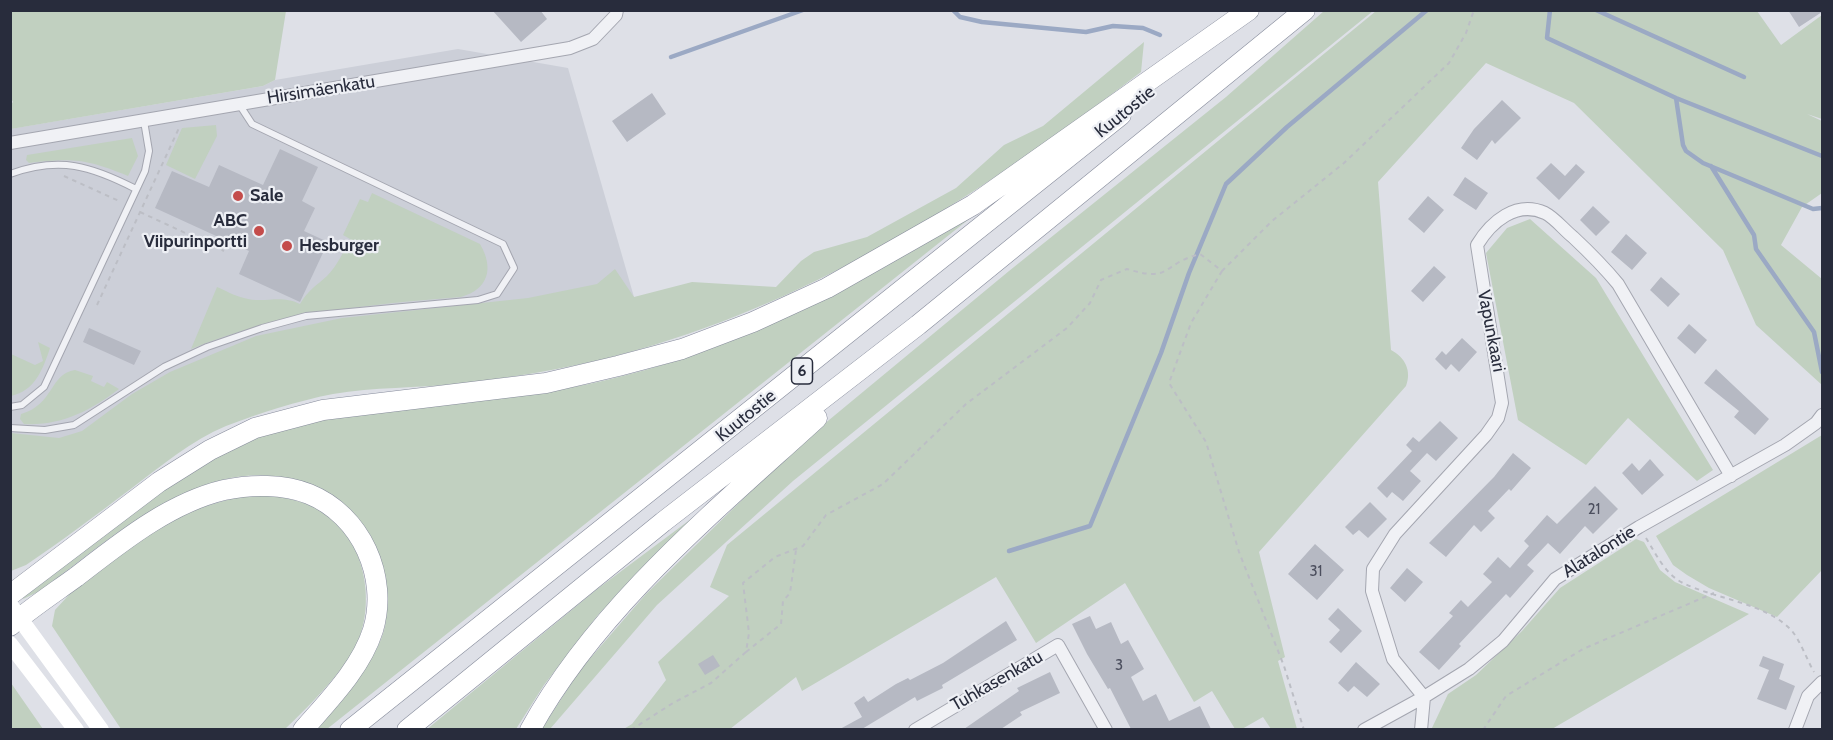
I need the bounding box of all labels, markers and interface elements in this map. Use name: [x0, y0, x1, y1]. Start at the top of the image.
street label: Hirsimäenkatu: [266, 71, 376, 109]
street label: Kuutostie: [1091, 81, 1159, 143]
place label: Sale: [250, 185, 283, 207]
marker: Sale: [231, 189, 245, 203]
place label: ABC Viipurinportti: [144, 210, 247, 252]
marker: ABC Viipurinportti: [252, 224, 266, 238]
place label: Hesburger: [299, 235, 379, 257]
marker: Hesburger: [280, 239, 294, 253]
street label: Vapunkaari: [1472, 288, 1510, 374]
road number: 6: [792, 358, 812, 384]
street label: Kuutostie: [712, 385, 780, 447]
house number: 21: [1588, 501, 1600, 519]
street label: Alatalontie: [1559, 521, 1639, 583]
house number: 31: [1309, 563, 1323, 581]
street label: Tuhkasenkatu: [947, 646, 1047, 716]
house number: 3: [1115, 657, 1123, 675]

